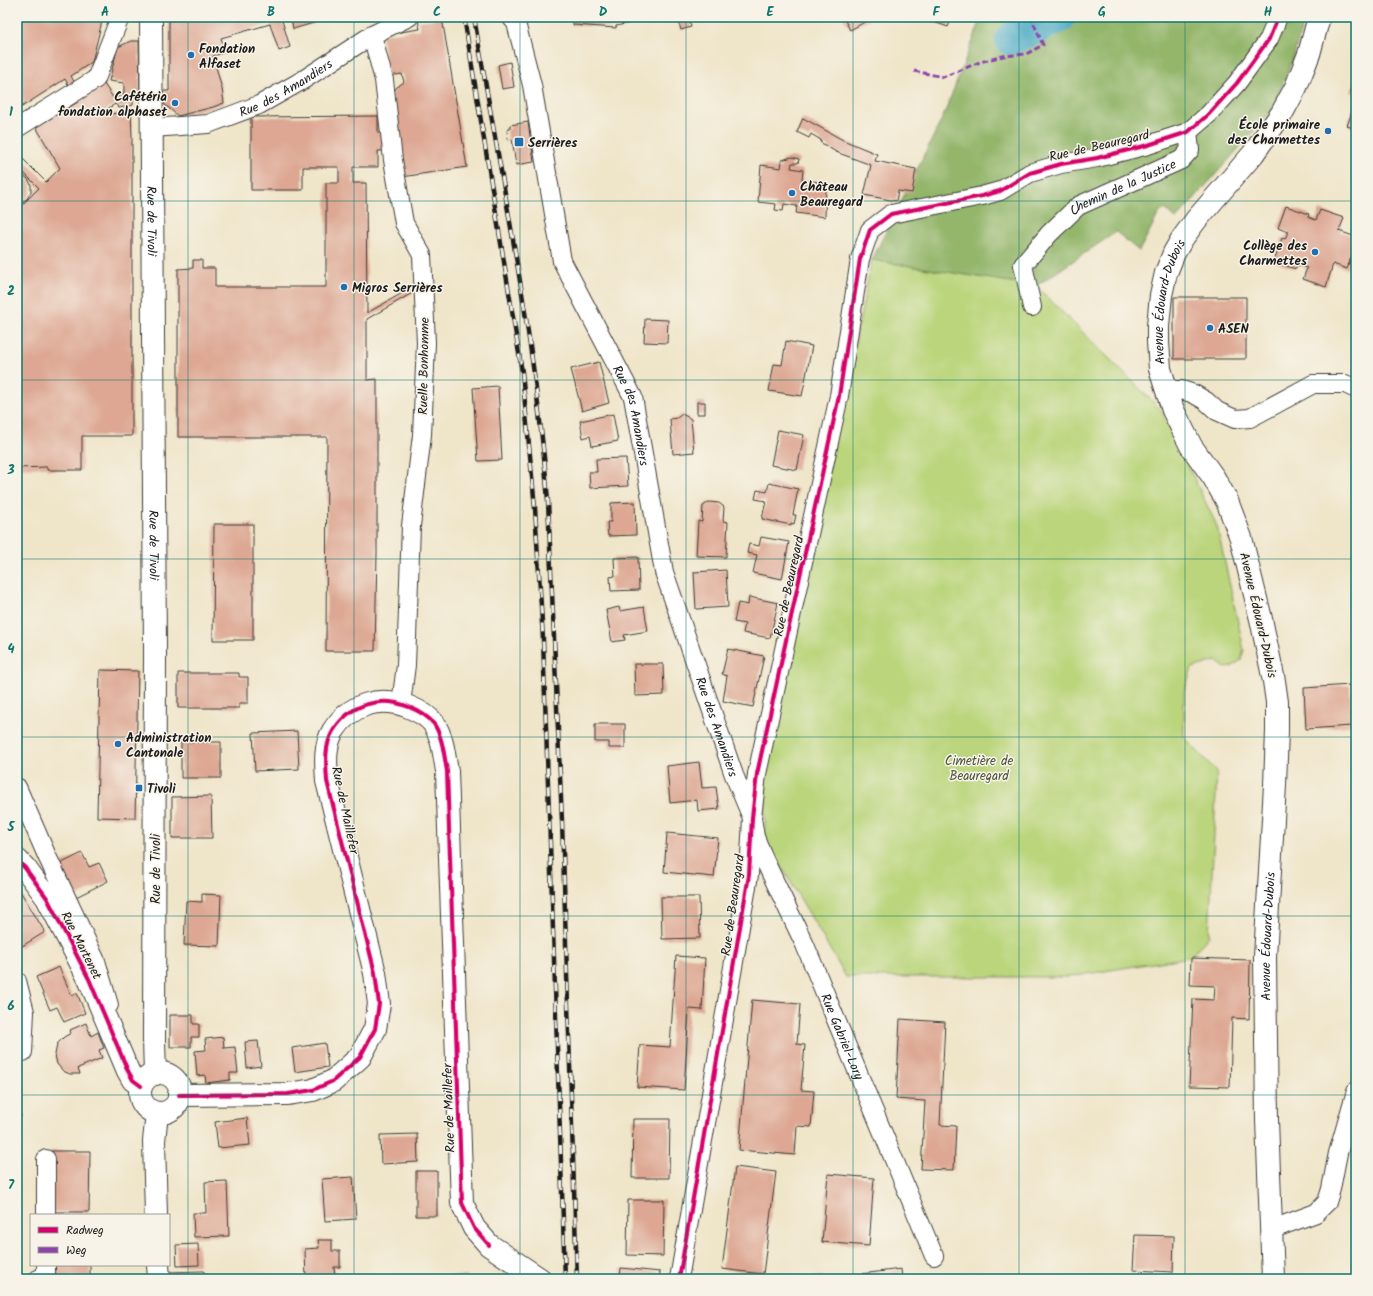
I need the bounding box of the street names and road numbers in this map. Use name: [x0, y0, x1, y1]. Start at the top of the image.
street label: Rue des Amandiers: [236, 54, 338, 124]
street label: Rue de Beauregard: [1047, 125, 1152, 168]
street label: Chemin de la Justice: [1065, 154, 1180, 221]
street label: Rue de Tivoli: [140, 186, 162, 257]
street label: Avenue Édouard-Dubois: [1149, 235, 1192, 365]
street label: Ruelle Bonhomme: [413, 317, 436, 415]
street label: Rue des Amandiers: [606, 362, 654, 468]
street label: Rue de Tivoli: [142, 510, 164, 581]
street label: Rue de Beauregard: [769, 534, 810, 638]
street label: Avenue Édouard-Dubois: [1233, 550, 1282, 681]
street label: Rue des Amandiers: [689, 674, 743, 780]
street label: Rue de Maillefer: [325, 765, 364, 857]
street label: Rue de Tivoli: [146, 833, 167, 904]
street label: Rue de Beauregard: [716, 853, 751, 957]
street label: Avenue Édouard-Dubois: [1256, 871, 1282, 1001]
street label: Rue Martenet: [54, 908, 107, 984]
street label: Rue Gabriel-Lory: [814, 991, 869, 1084]
street label: Rue de Maillefer: [437, 1062, 462, 1153]

